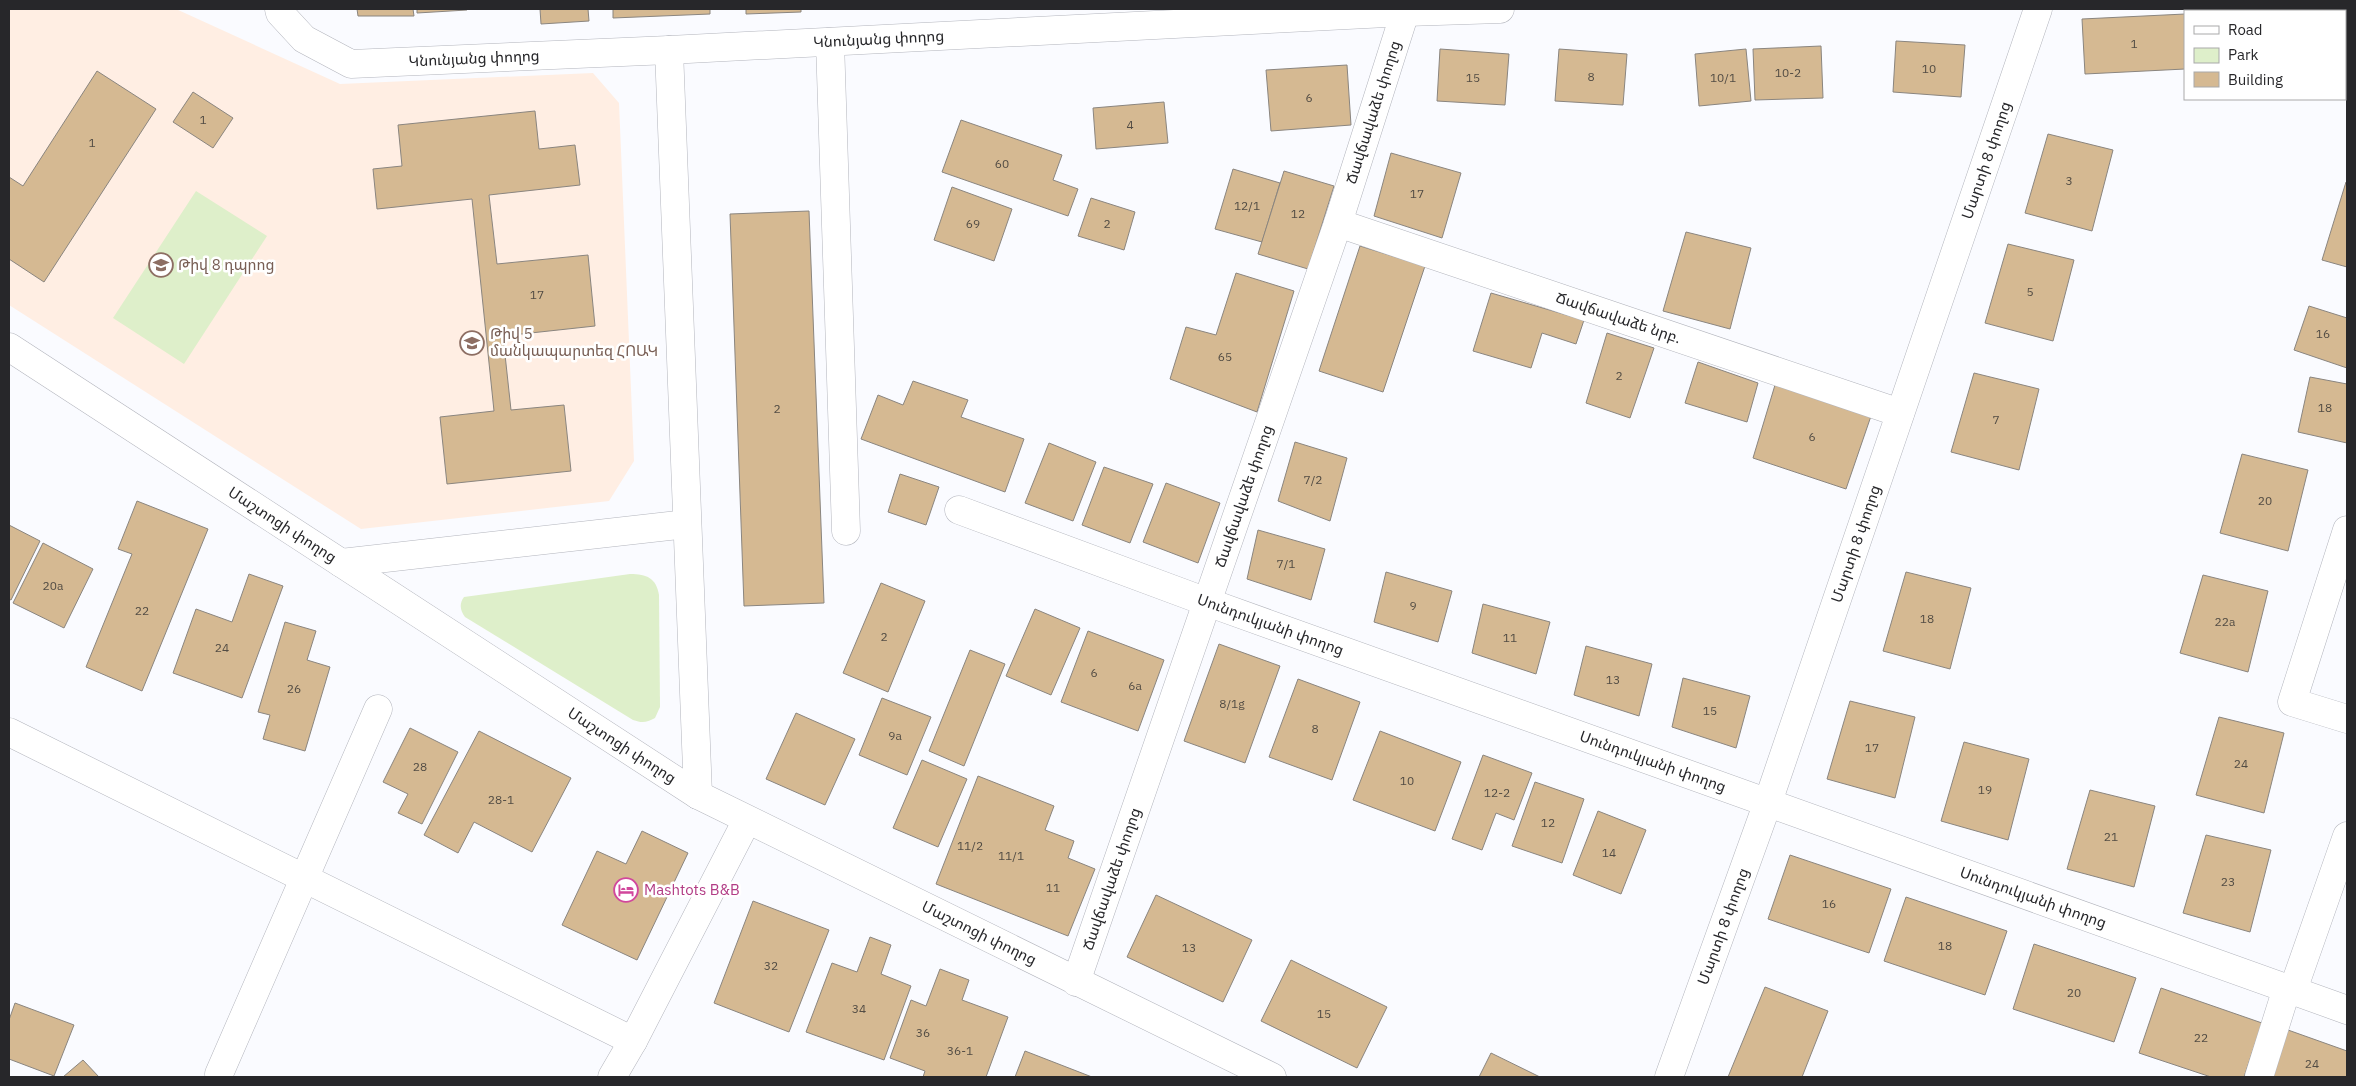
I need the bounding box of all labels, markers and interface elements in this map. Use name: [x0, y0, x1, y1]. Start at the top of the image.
legend: [2184, 10, 2346, 100]
text: Road: [2228, 20, 2263, 39]
street label: Կնունյանց փողոց: [813, 26, 945, 52]
house number: 1: [2130, 36, 2138, 51]
street label: Ճավճավաձե փողոց: [1341, 38, 1404, 186]
text: Park: [2228, 45, 2258, 64]
street label: Կնունյանց փողոց: [408, 46, 540, 70]
house number: 10: [1922, 61, 1936, 76]
house number: 10-2: [1775, 65, 1801, 80]
house number: 8: [1587, 69, 1595, 84]
house number: 15: [1466, 70, 1480, 85]
house number: 10/1: [1710, 70, 1736, 85]
text: Building: [2228, 70, 2283, 89]
house number: 6: [1305, 90, 1313, 105]
street label: Մարտի 8 փողոց: [1957, 99, 2015, 222]
house number: 1: [199, 112, 207, 127]
house number: 4: [1126, 117, 1134, 132]
house number: 1: [88, 135, 96, 150]
house number: 60: [995, 156, 1009, 171]
house number: 3: [2065, 173, 2073, 188]
house number: 17: [1410, 186, 1424, 201]
house number: 12/1: [1234, 198, 1260, 213]
house number: 12: [1291, 206, 1305, 221]
house number: 69: [966, 216, 980, 231]
house number: 2: [1103, 216, 1111, 231]
school or university icon: Թիվ 8 դպրոց: [148, 252, 174, 278]
place label: Թիվ 8 դպրոց: [178, 255, 274, 274]
house number: 5: [2026, 284, 2034, 299]
house number: 17: [530, 287, 544, 302]
street label: Ճավճավաձե նրբ.: [1554, 287, 1684, 347]
place label: Թիվ 5 մանկապարտեզ ՀՈԱԿ: [490, 324, 658, 360]
house number: 16: [2316, 326, 2330, 341]
school or university icon: Թիվ 5 մանկապարտեզ ՀՈԱԿ: [459, 330, 485, 356]
house number: 65: [1218, 349, 1232, 364]
house number: 2: [1615, 368, 1623, 383]
house number: 18: [2318, 400, 2332, 415]
house number: 2: [773, 401, 781, 416]
house number: 7: [1992, 412, 2000, 427]
street label: Ճավճավաձե փողոց: [1210, 422, 1277, 570]
house number: 6: [1808, 429, 1816, 444]
house number: 7/2: [1304, 472, 1323, 487]
street label: Մաշտոցի փողոց: [225, 482, 340, 566]
street label: Մարտի 8 փողոց: [1827, 482, 1884, 605]
house number: 20: [2258, 493, 2272, 508]
house number: 7/1: [1277, 556, 1296, 571]
house number: 20a: [43, 578, 64, 593]
street label: Սունդուկյանի փողոց: [1195, 589, 1347, 659]
house number: 9: [1409, 598, 1417, 613]
house number: 22: [135, 603, 149, 618]
house number: 18: [1920, 611, 1934, 626]
house number: 22a: [2215, 614, 2236, 629]
house number: 2: [880, 629, 888, 644]
house number: 11: [1503, 630, 1517, 645]
house number: 24: [215, 640, 229, 655]
house number: 6: [1090, 665, 1098, 680]
house number: 13: [1606, 672, 1620, 687]
house number: 6a: [1128, 678, 1142, 693]
house number: 26: [287, 681, 301, 696]
house number: 8/1g: [1219, 696, 1245, 711]
street label: Մաշտոցի փողոց: [564, 703, 680, 787]
house number: 15: [1703, 703, 1717, 718]
house number: 8: [1311, 721, 1319, 736]
street label: Սունդուկյանի փողոց: [1577, 726, 1729, 796]
house number: 9a: [888, 728, 902, 743]
house number: 17: [1865, 740, 1879, 755]
house number: 24: [2234, 756, 2248, 771]
house number: 28: [413, 759, 427, 774]
house number: 10: [1400, 773, 1414, 788]
house number: 19: [1978, 782, 1992, 797]
house number: 12-2: [1484, 785, 1510, 800]
house number: 28-1: [488, 792, 514, 807]
street label: Ճավճավաձե փողոց: [1078, 805, 1144, 953]
house number: 12: [1541, 815, 1555, 830]
house number: 21: [2104, 829, 2118, 844]
house number: 11/2: [957, 838, 983, 853]
house number: 14: [1602, 845, 1616, 860]
house number: 11/1: [998, 848, 1024, 863]
street label: Սունդուկյանի փողոց: [1957, 862, 2109, 932]
street label: Մարտի 8 փողոց: [1693, 865, 1752, 987]
house number: 23: [2221, 874, 2235, 889]
hotel icon: Mashtots B&B: [613, 877, 639, 903]
place label: Mashtots B&B: [644, 880, 740, 899]
house number: 11: [1046, 880, 1060, 895]
street label: Մաշտոցի փողոց: [919, 896, 1040, 969]
house number: 16: [1822, 896, 1836, 911]
house number: 18: [1938, 938, 1952, 953]
house number: 13: [1182, 940, 1196, 955]
house number: 32: [764, 958, 778, 973]
house number: 20: [2067, 985, 2081, 1000]
house number: 34: [852, 1001, 866, 1016]
house number: 15: [1317, 1006, 1331, 1021]
house number: 36: [916, 1025, 930, 1040]
house number: 22: [2194, 1030, 2208, 1045]
house number: 36-1: [947, 1043, 973, 1058]
house number: 24: [2305, 1056, 2319, 1071]

